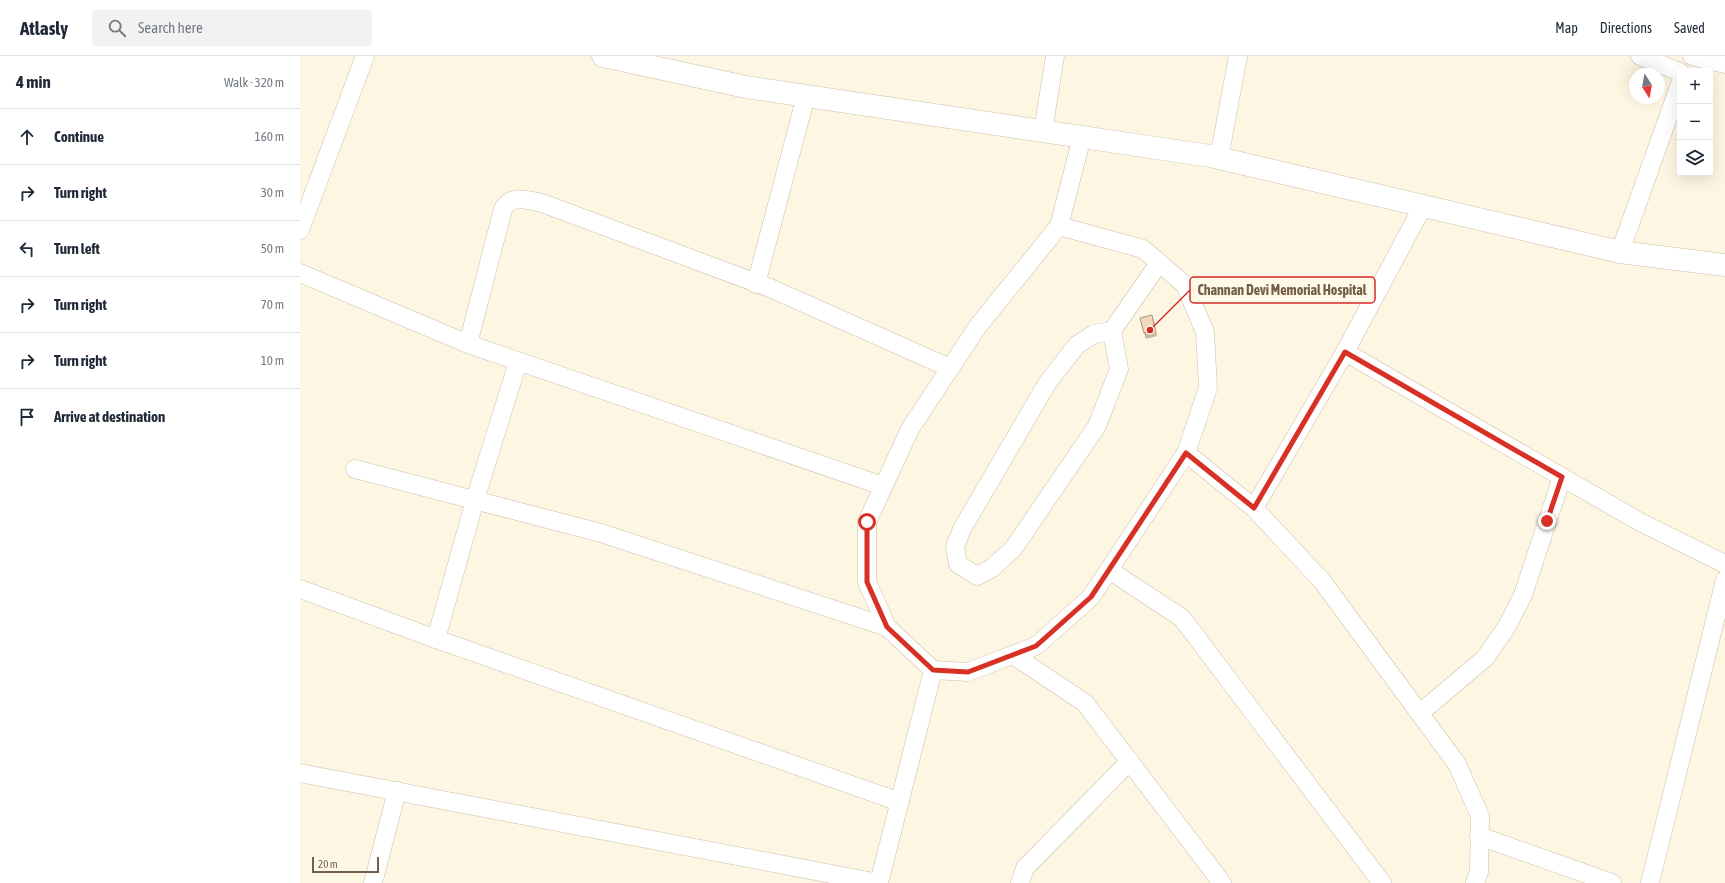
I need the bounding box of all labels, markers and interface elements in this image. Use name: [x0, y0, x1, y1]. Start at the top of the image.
search box: [92, 10, 372, 46]
text: Atlasly: [20, 17, 68, 39]
icon: search: [106, 17, 128, 39]
text: Search here: [138, 19, 203, 36]
text: Map: [1555, 20, 1578, 36]
text: Directions: [1600, 20, 1652, 36]
text: Saved: [1674, 20, 1705, 36]
north arrow: [1629, 68, 1665, 104]
map controls: [1677, 68, 1713, 176]
button: +: [1677, 68, 1713, 104]
text: 4 min: [16, 72, 51, 92]
text: Walk · 320 m: [224, 75, 284, 90]
button: −: [1677, 104, 1713, 140]
icon: ahead: [16, 126, 38, 148]
text: Continue: [54, 128, 104, 145]
text: 160 m: [255, 129, 284, 144]
button: layers: [1677, 140, 1713, 176]
icon: right: [16, 182, 38, 204]
text: Turn right: [54, 184, 107, 201]
text: 30 m: [261, 185, 284, 200]
icon: left: [16, 238, 38, 260]
text: Turn left: [54, 240, 100, 257]
text: 50 m: [261, 241, 284, 256]
callout: Channan Devi Memorial Hospital: [1190, 277, 1375, 303]
text: Channan Devi Memorial Hospital: [1197, 282, 1367, 298]
icon: right: [16, 294, 38, 316]
text: Turn right: [54, 296, 107, 313]
text: 70 m: [261, 297, 284, 312]
icon: right: [16, 350, 38, 372]
text: Turn right: [54, 352, 107, 369]
text: 10 m: [261, 353, 284, 368]
icon: arrive: [16, 406, 38, 428]
text: Arrive at destination: [54, 408, 165, 425]
route end: [1538, 512, 1556, 530]
route start: [858, 513, 876, 531]
scale bar: [312, 855, 379, 874]
text: 20 m: [318, 858, 338, 870]

